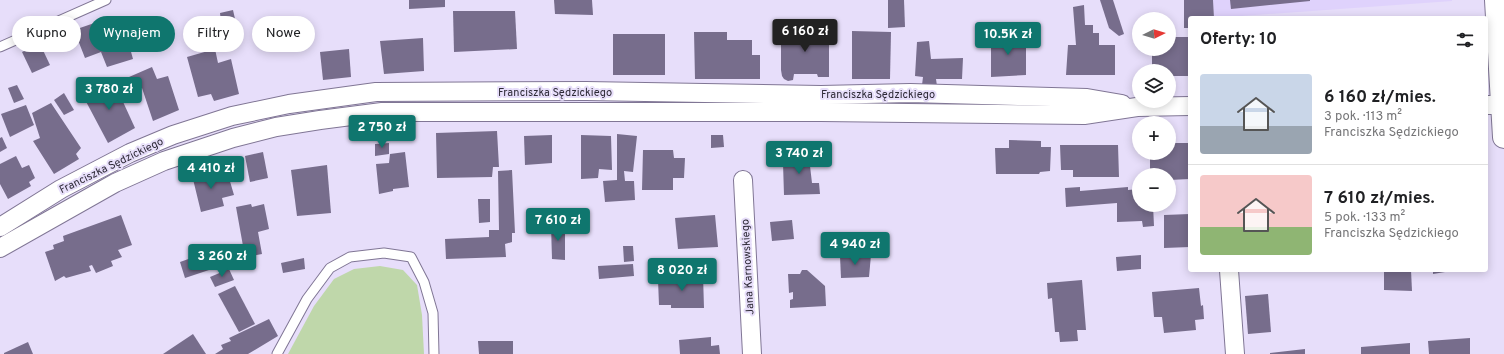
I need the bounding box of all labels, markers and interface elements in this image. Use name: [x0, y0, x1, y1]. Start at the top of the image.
north arrow: [1132, 12, 1176, 56]
map controls: [1132, 12, 1176, 212]
chip: Kupno: [12, 16, 81, 52]
chip: Wynajem: [89, 16, 175, 52]
chip: Filtry: [183, 16, 244, 52]
chip: Nowe: [252, 16, 315, 52]
pin: 6 160 zł: [764, 19, 846, 53]
pin: 10.5K zł: [967, 22, 1049, 56]
text: 6 160 zł: [781, 24, 829, 40]
text: 10.5K zł: [984, 27, 1032, 43]
text: Oferty: 10: [1200, 29, 1277, 51]
icon: filters: [1454, 29, 1476, 51]
button: layers: [1132, 64, 1176, 108]
pin: 3 780 zł: [68, 77, 150, 111]
text: 3 780 zł: [85, 82, 133, 98]
street label: Franciszka Sędzickiego: [498, 86, 612, 100]
text: 6 160 zł/mies.: [1324, 87, 1436, 109]
street label: Franciszka Sędzickiego: [821, 88, 935, 102]
icon: home: [1232, 90, 1280, 138]
text: 3 pok. · 113 m²: [1324, 109, 1402, 125]
pin: 2 750 zł: [341, 115, 423, 149]
button: +: [1132, 116, 1176, 160]
text: 2 750 zł: [358, 120, 406, 136]
text: Franciszka Sędzickiego: [1324, 125, 1459, 141]
street label: Franciszka Sędzickiego: [57, 135, 166, 197]
pin: 3 740 zł: [758, 141, 840, 175]
text: 3 740 zł: [775, 146, 823, 162]
pin: 4 410 zł: [170, 156, 252, 190]
text: 4 410 zł: [187, 161, 235, 177]
button: −: [1132, 168, 1176, 212]
text: 7 610 zł/mies.: [1324, 188, 1435, 210]
icon: home: [1232, 191, 1280, 239]
pin: 7 610 zł: [517, 208, 599, 242]
text: 5 pok. · 133 m²: [1324, 210, 1405, 226]
text: 7 610 zł: [535, 213, 581, 229]
street label: Jana Karnowskiego: [738, 219, 758, 315]
text: Franciszka Sędzickiego: [1324, 226, 1459, 242]
pin: 4 940 zł: [814, 232, 896, 266]
text: 4 940 zł: [830, 237, 880, 253]
pin: 3 260 zł: [181, 244, 263, 278]
text: 3 260 zł: [197, 249, 247, 265]
pin: 8 020 zł: [641, 258, 723, 292]
text: 8 020 zł: [657, 263, 707, 279]

